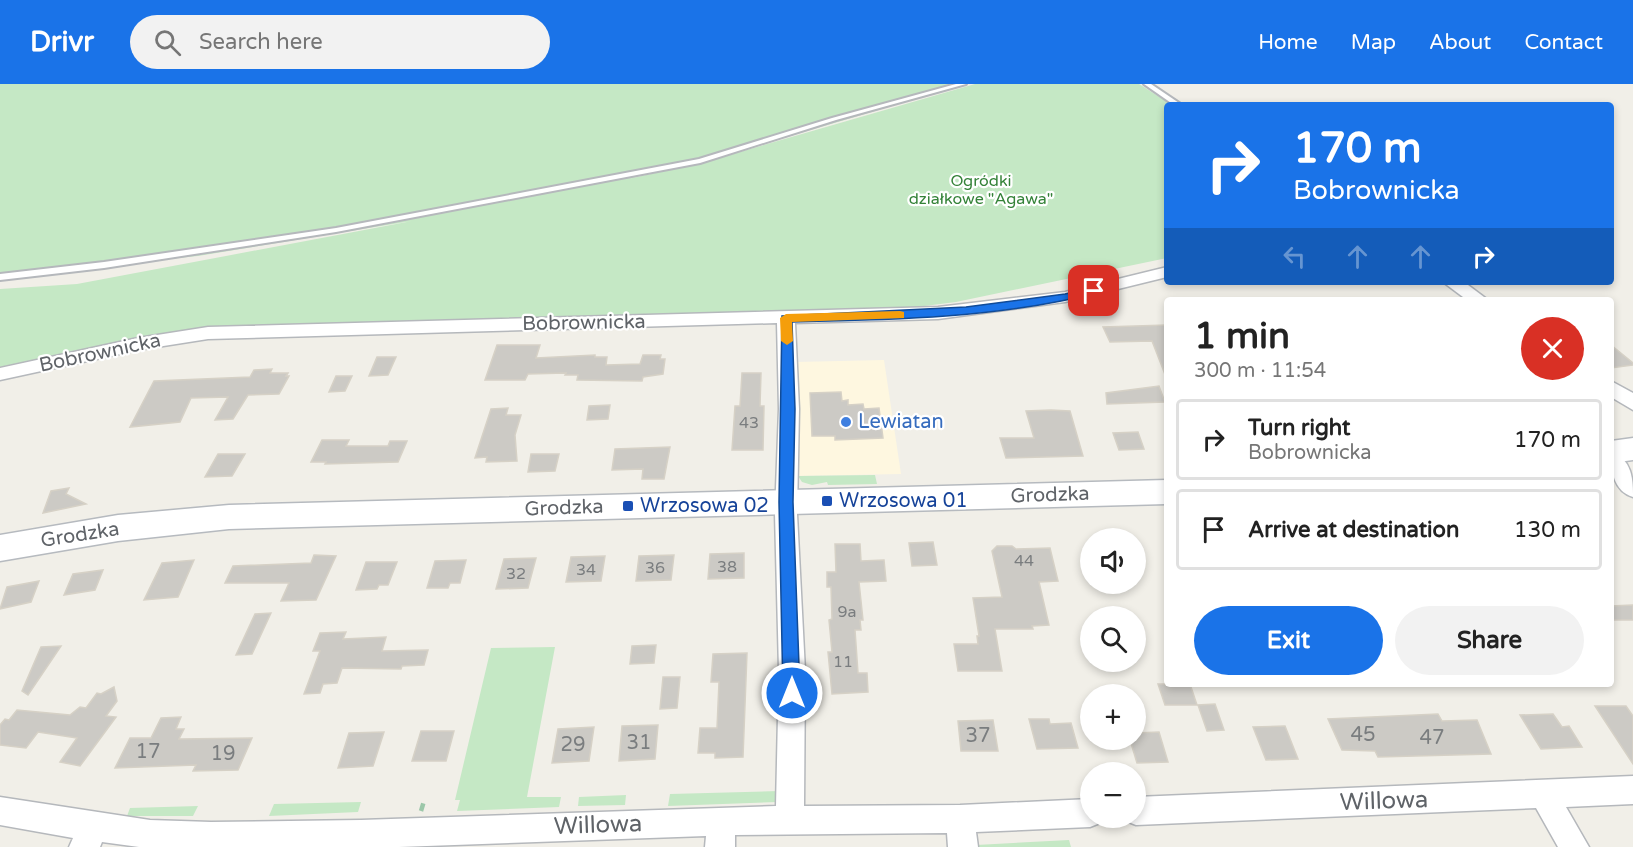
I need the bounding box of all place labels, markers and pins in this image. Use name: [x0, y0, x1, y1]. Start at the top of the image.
pin: [1068, 265, 1119, 316]
place label: Lewiatan: [858, 410, 944, 434]
marker: Lewiatan: [839, 415, 853, 429]
place label: Wrzosowa 01: [839, 489, 968, 513]
place label: Wrzosowa 02: [640, 494, 769, 518]
marker: Wrzosowa 01: [820, 494, 834, 508]
marker: Wrzosowa 02: [621, 499, 635, 513]

